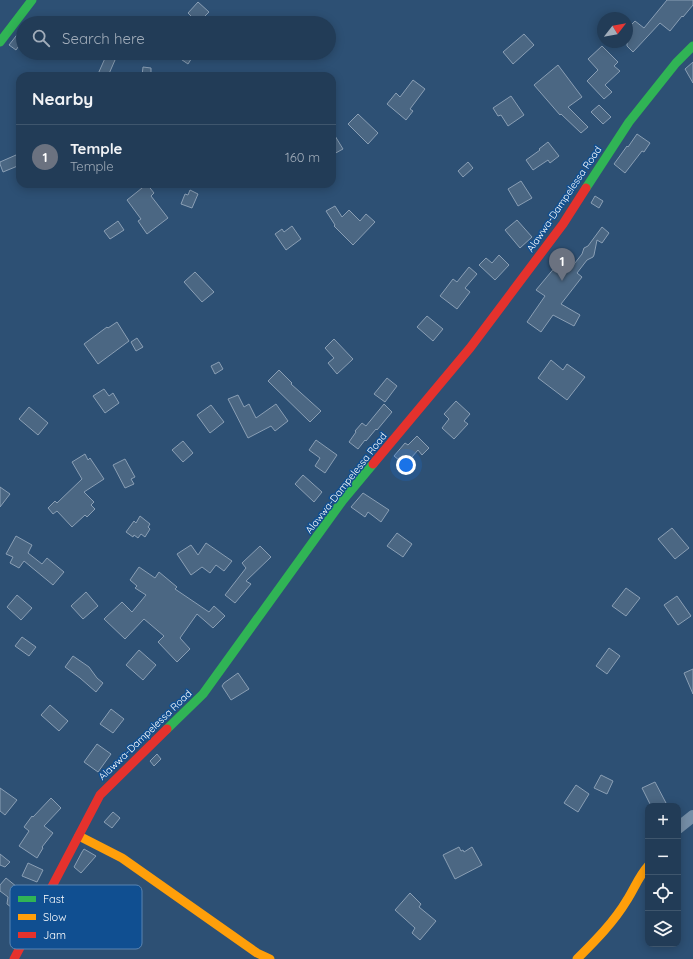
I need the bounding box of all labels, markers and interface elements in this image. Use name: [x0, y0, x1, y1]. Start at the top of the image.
north arrow: [597, 12, 633, 48]
search box: [16, 16, 336, 60]
icon: search: [30, 27, 52, 49]
text: Search here: [62, 29, 145, 48]
text: Nearby: [32, 88, 93, 109]
text: Temple: [70, 139, 122, 158]
street label: Alawwa-Dampelessa Road: [524, 144, 604, 254]
text: 1: [42, 149, 48, 165]
text: 160 m: [285, 149, 320, 165]
text: Temple: [70, 158, 114, 174]
pin: 1: [549, 248, 575, 281]
street label: Alawwa-Dampelessa Road: [302, 430, 390, 536]
your location: [396, 455, 416, 475]
street label: Alawwa-Dampelessa Road: [96, 687, 194, 783]
map controls: [645, 803, 681, 947]
button: +: [645, 803, 681, 839]
button: −: [645, 839, 681, 875]
button: locate: [645, 875, 681, 911]
legend: [10, 885, 142, 949]
text: Fast: [43, 892, 65, 906]
text: Slow: [43, 910, 67, 924]
button: layers: [645, 911, 681, 947]
text: Jam: [43, 928, 66, 942]

